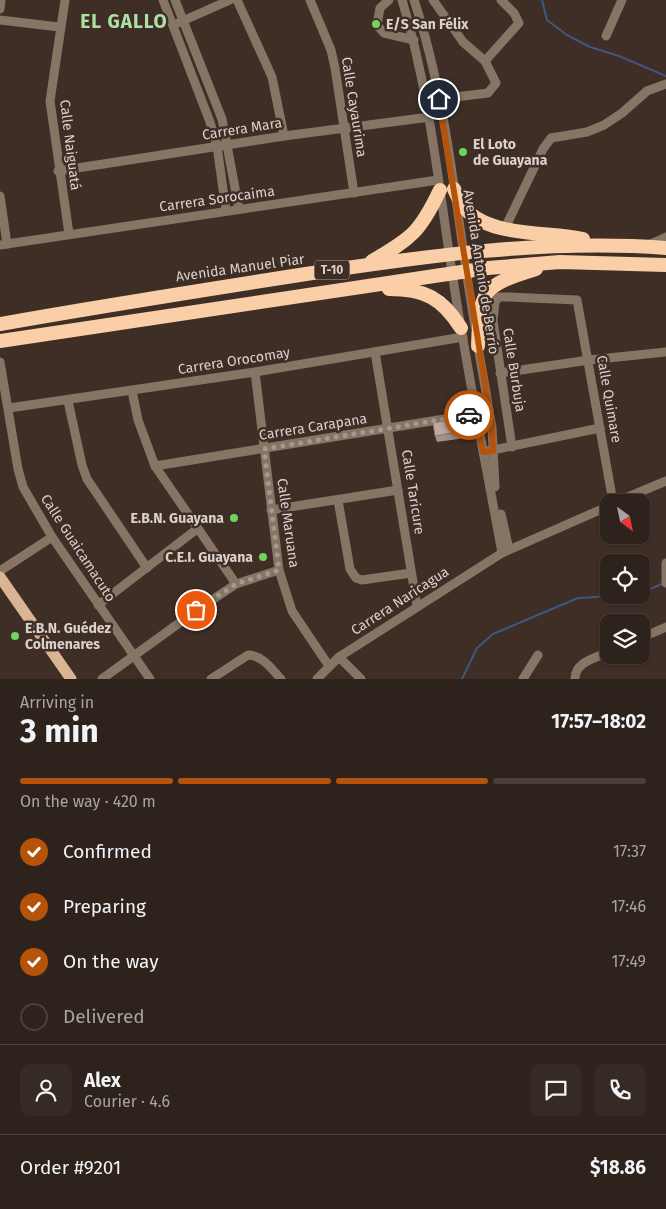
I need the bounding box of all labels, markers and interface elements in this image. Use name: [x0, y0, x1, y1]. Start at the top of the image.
district label: EL GALLO: [80, 10, 168, 33]
place label: E/S San Félix: [386, 16, 469, 33]
marker: E/S San Félix: [370, 18, 382, 30]
street label: Calle Cayaurima: [338, 56, 370, 158]
pin: [418, 78, 460, 120]
icon: home: [425, 85, 453, 113]
street label: Calle Naiguatá: [56, 99, 84, 191]
street label: Carrera Mara: [201, 114, 283, 144]
place label: El Loto de Guayana: [473, 136, 548, 169]
marker: El Loto de Guayana: [457, 146, 469, 158]
street label: Carrera Sorocaima: [158, 182, 276, 216]
street label: Avenida Antonio de Berrío: [460, 188, 502, 356]
street label: Avenida Manuel Piar: [175, 250, 306, 285]
road number: T-10: [314, 260, 350, 280]
street label: Calle Burbuja: [499, 327, 529, 413]
street label: Carrera Orocomay: [177, 344, 291, 378]
street label: Calle Quimare: [593, 354, 625, 444]
courier: [444, 390, 494, 440]
icon: car: [455, 401, 483, 429]
street label: Carrera Carapana: [258, 410, 368, 444]
street label: Calle Taricure: [398, 448, 428, 536]
street label: Calle Maruana: [273, 477, 303, 569]
street label: Calle Guaicamacuto: [37, 491, 119, 605]
north arrow: [600, 494, 650, 544]
map controls: [600, 494, 650, 664]
place label: E.B.N. Guayana: [130, 510, 224, 527]
marker: E.B.N. Guayana: [228, 512, 240, 524]
place label: C.E.I. Guayana: [165, 549, 253, 566]
marker: C.E.I. Guayana: [257, 551, 269, 563]
button: locate: [600, 554, 650, 604]
street label: Carrera Naricagua: [348, 563, 452, 639]
pin: [175, 589, 217, 631]
icon: bag: [182, 596, 210, 624]
button: layers: [600, 614, 650, 664]
place label: E.B.N. Guédez Colmenares: [25, 620, 111, 653]
marker: E.B.N. Guédez Colmenares: [9, 630, 21, 642]
text: Arriving in: [20, 693, 94, 712]
text: 17:57–18:02: [551, 710, 646, 733]
text: 3 min: [20, 712, 99, 750]
text: On the way · 420 m: [20, 792, 156, 811]
icon: check: [20, 838, 48, 866]
text: Confirmed: [63, 840, 152, 863]
text: 17:37: [613, 842, 646, 861]
icon: check: [20, 893, 48, 921]
text: Preparing: [63, 895, 146, 918]
text: 17:46: [611, 897, 646, 916]
icon: check: [20, 948, 48, 976]
text: On the way: [63, 950, 159, 973]
text: 17:49: [612, 952, 646, 971]
text: Delivered: [63, 1005, 145, 1028]
button: person: [20, 1064, 72, 1116]
button: chat: [530, 1064, 582, 1116]
button: phone: [594, 1064, 646, 1116]
text: Alex: [84, 1069, 121, 1092]
text: Courier · 4.6: [84, 1092, 170, 1111]
text: Order #9201: [20, 1156, 121, 1179]
text: $18.86: [590, 1156, 646, 1179]

